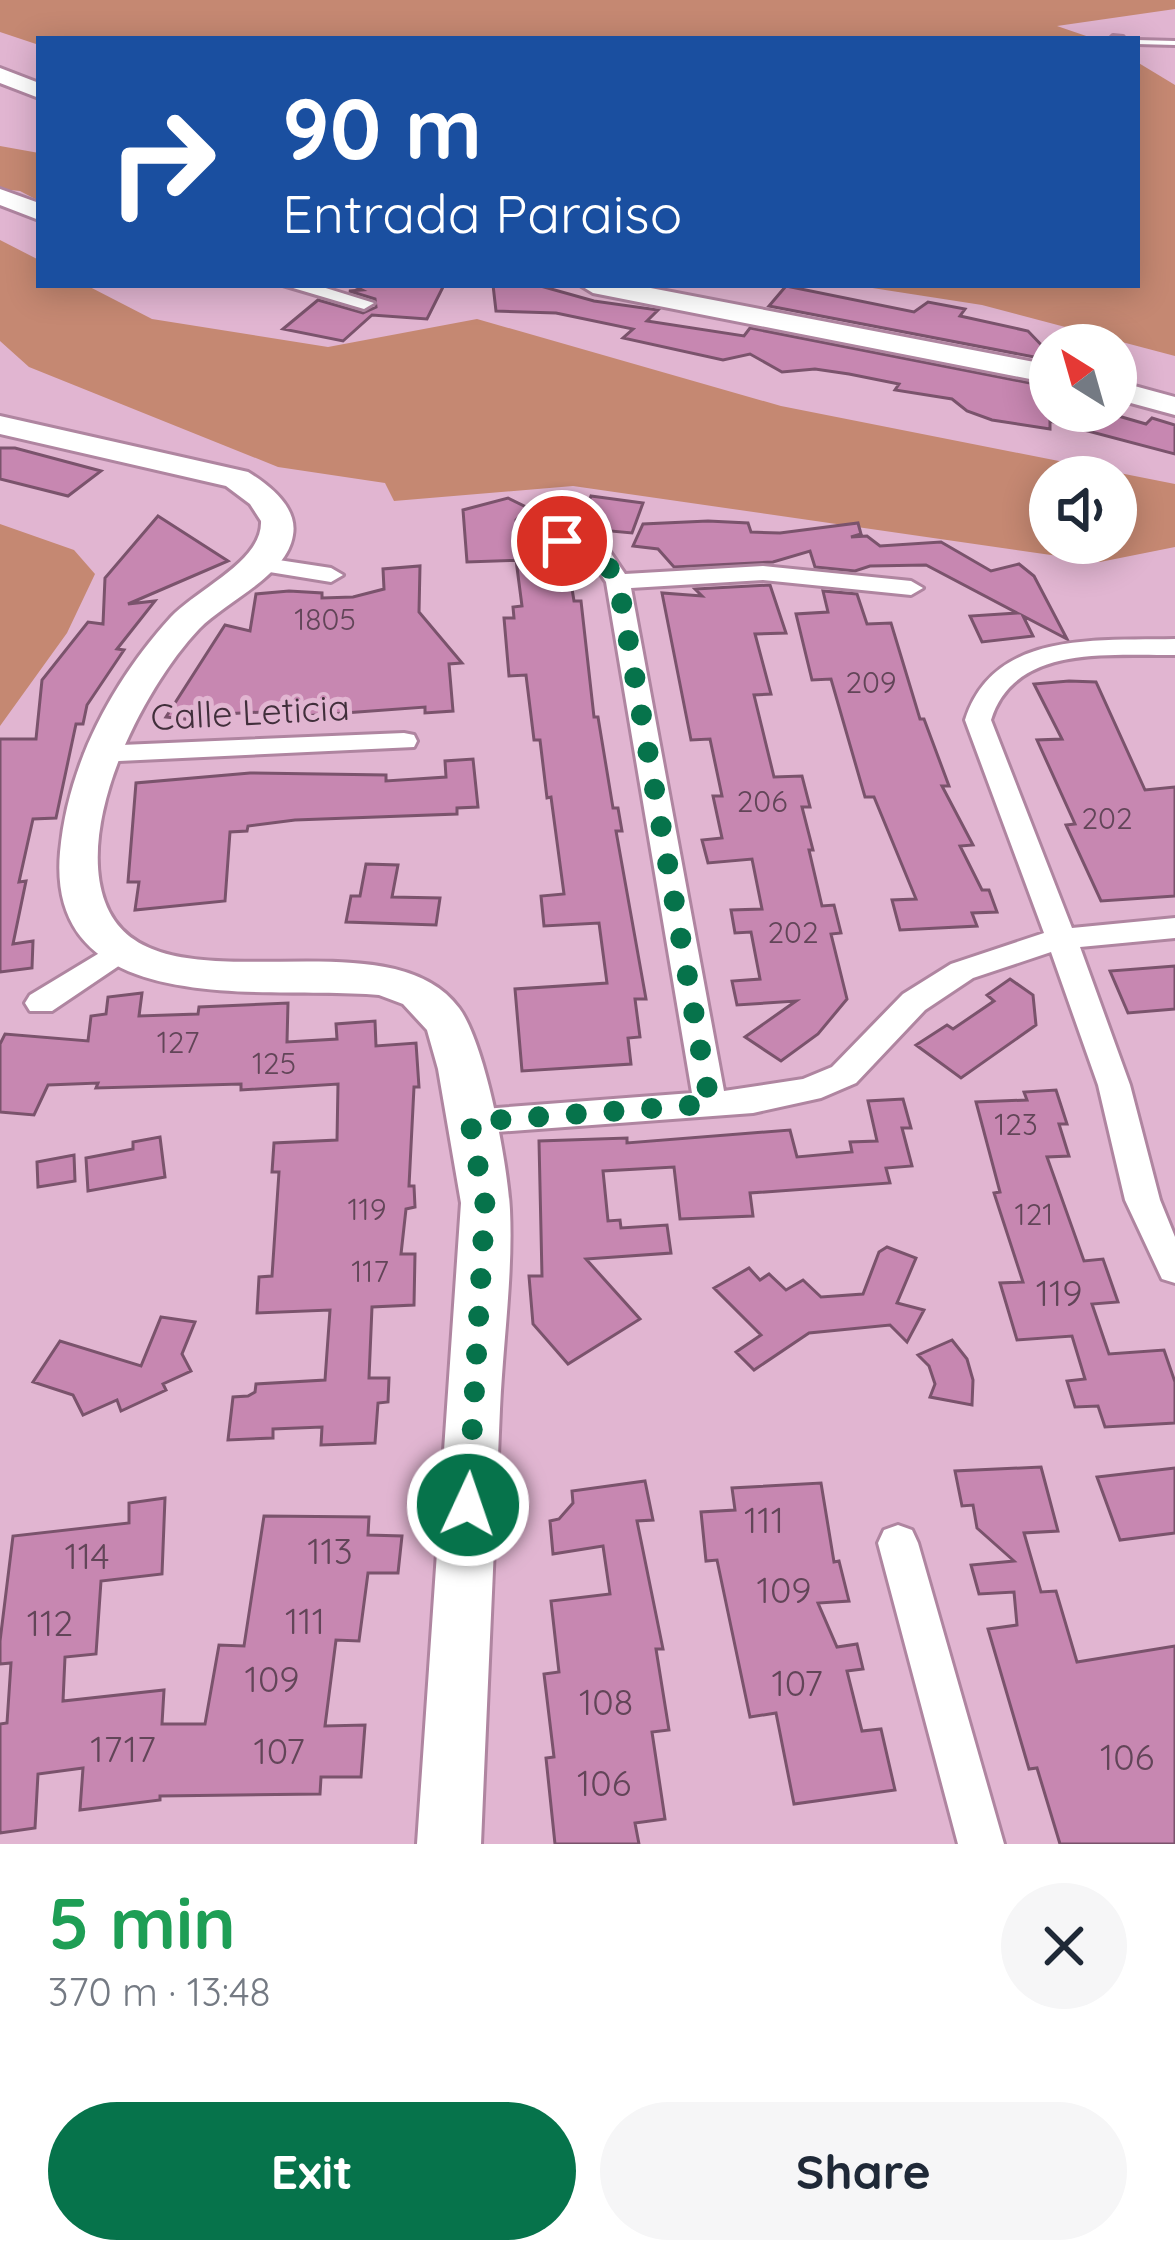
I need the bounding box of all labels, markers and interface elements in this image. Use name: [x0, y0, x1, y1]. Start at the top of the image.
text: 90 m: [282, 75, 482, 180]
icon: right: [84, 84, 240, 240]
text: Entrada Paraiso: [282, 179, 682, 247]
north arrow: [1029, 324, 1137, 432]
map controls: [1029, 324, 1137, 564]
button: sound: [1029, 456, 1137, 564]
pin: [511, 490, 613, 592]
icon: arrive: [529, 508, 595, 574]
house number: 1805: [294, 600, 356, 638]
house number: 209: [845, 663, 897, 701]
street label: Calle Leticia: [149, 684, 351, 739]
house number: 206: [737, 782, 787, 820]
house number: 202: [1081, 799, 1133, 837]
house number: 202: [767, 913, 819, 951]
house number: 127: [157, 1023, 199, 1061]
house number: 125: [252, 1044, 296, 1082]
house number: 123: [994, 1105, 1038, 1143]
house number: 119: [348, 1190, 386, 1228]
house number: 121: [1015, 1195, 1053, 1233]
house number: 117: [351, 1252, 389, 1290]
house number: 119: [1036, 1270, 1082, 1315]
position arrow: [405, 1442, 531, 1568]
house number: 111: [744, 1497, 784, 1542]
house number: 113: [307, 1528, 353, 1573]
house number: 114: [64, 1533, 110, 1578]
house number: 109: [757, 1567, 811, 1612]
house number: 111: [285, 1598, 325, 1643]
house number: 112: [27, 1600, 73, 1645]
house number: 109: [245, 1656, 299, 1701]
house number: 107: [771, 1660, 823, 1705]
house number: 108: [579, 1679, 633, 1724]
house number: 1717: [90, 1726, 156, 1771]
house number: 107: [253, 1728, 305, 1773]
house number: 106: [1100, 1734, 1154, 1779]
house number: 106: [577, 1760, 631, 1805]
text: 5 min: [48, 1877, 236, 1967]
button: close: [1001, 1883, 1127, 2009]
text: 370 m · 13:48: [48, 1967, 271, 2016]
button: Exit: [48, 2102, 576, 2240]
button: Share: [600, 2102, 1127, 2240]

